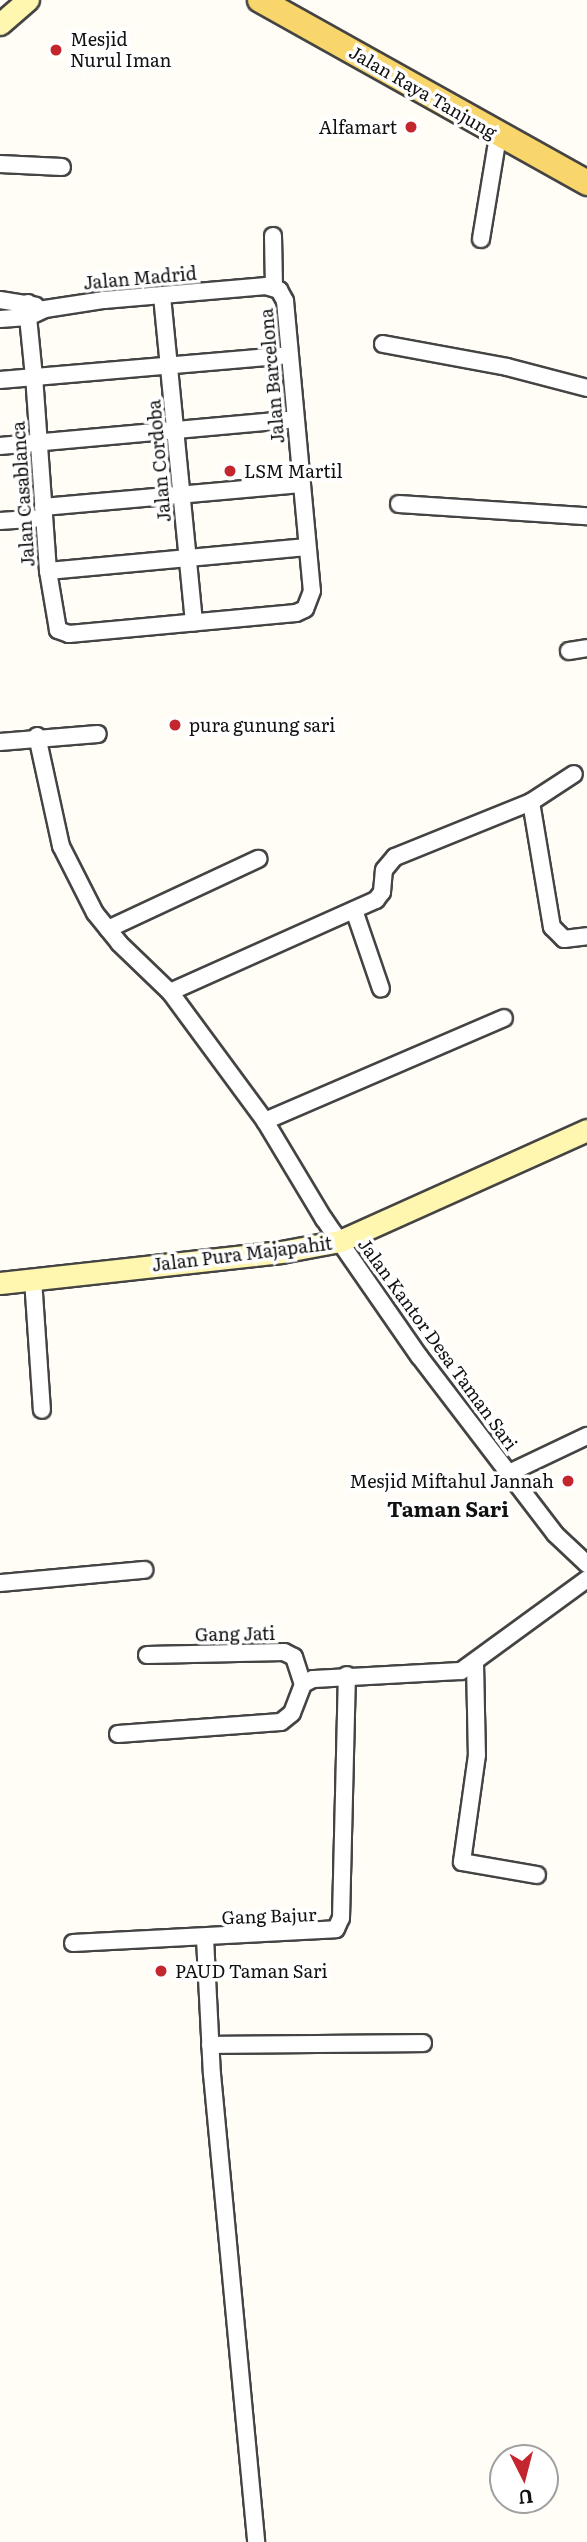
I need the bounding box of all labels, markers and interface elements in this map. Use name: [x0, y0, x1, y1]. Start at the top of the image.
place label: Mesjid Nurul Iman: [70, 29, 172, 72]
street label: Jalan Raya Tanjung: [345, 41, 501, 143]
marker: Mesjid Nurul Iman: [48, 42, 64, 58]
place label: Alfamart: [319, 116, 397, 138]
marker: Alfamart: [403, 119, 419, 135]
street label: Jalan Madrid: [82, 262, 198, 294]
street label: Jalan Barcelona: [255, 308, 289, 444]
street label: Jalan Cordoba: [143, 399, 175, 523]
street label: Jalan Casablanca: [7, 420, 39, 568]
place label: LSM Martil: [244, 460, 343, 482]
marker: LSM Martil: [222, 463, 238, 479]
place label: pura gunung sari: [189, 714, 335, 736]
marker: pura gunung sari: [167, 717, 183, 733]
street label: Jalan Pura Majapahit: [151, 1232, 333, 1276]
street label: Jalan Kantor Desa Taman Sari: [354, 1234, 522, 1454]
place label: Mesjid Miftahul Jannah: [349, 1470, 554, 1492]
marker: Mesjid Miftahul Jannah: [560, 1473, 576, 1489]
district label: Taman Sari: [387, 1495, 509, 1521]
street label: Gang Jati: [195, 1623, 275, 1645]
street label: Gang Bajur: [221, 1904, 317, 1928]
place label: PAUD Taman Sari: [175, 1960, 327, 1982]
marker: PAUD Taman Sari: [153, 1963, 169, 1979]
north arrow: [489, 2444, 559, 2514]
text: U: [517, 2483, 535, 2513]

